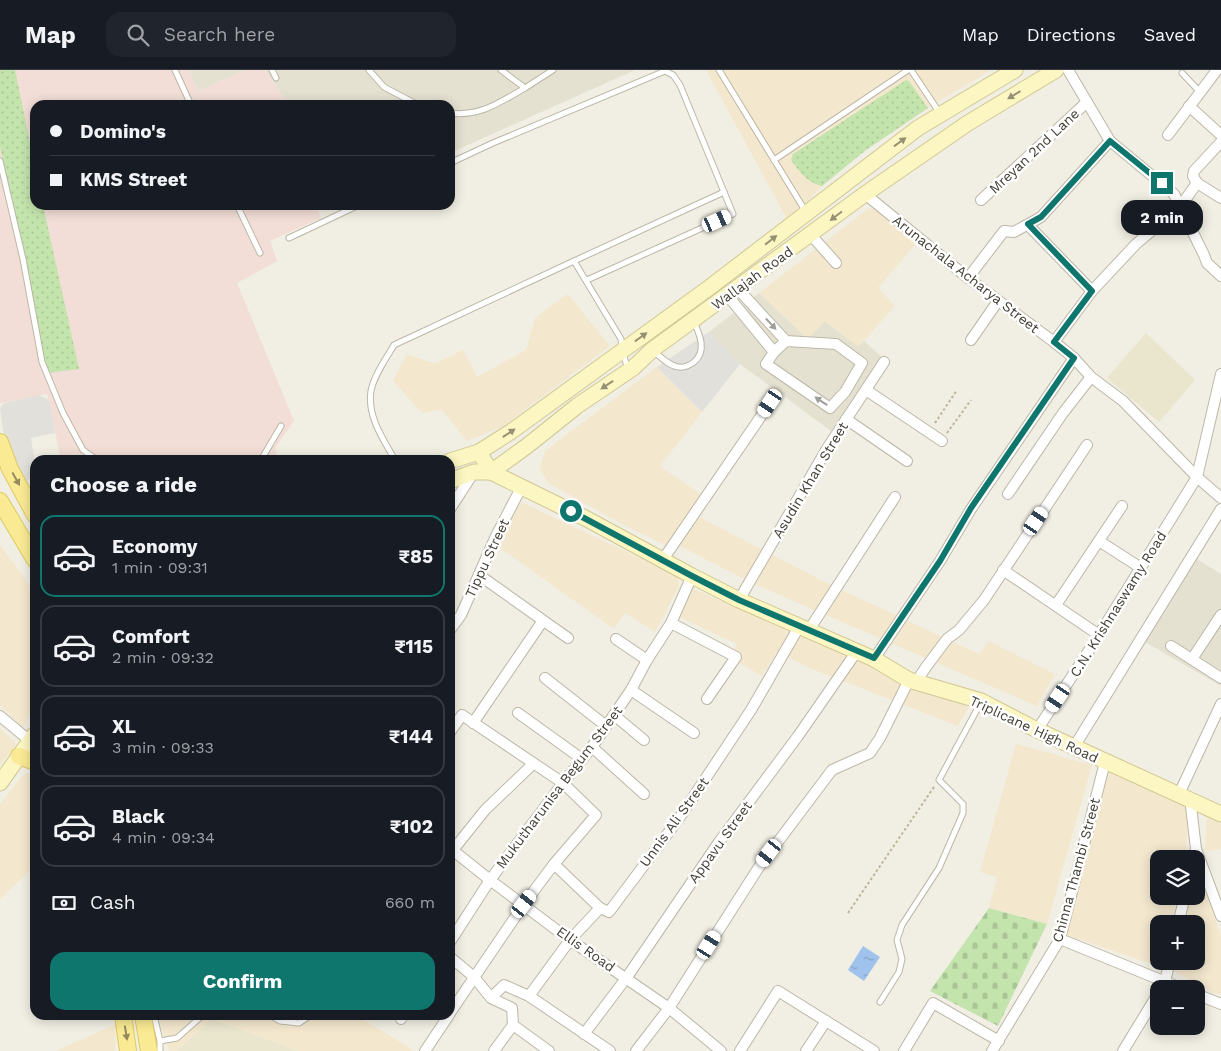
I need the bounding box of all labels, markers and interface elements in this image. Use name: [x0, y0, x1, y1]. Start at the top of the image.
search box: [106, 12, 456, 57]
text: Map: [25, 21, 76, 49]
icon: search: [124, 21, 152, 49]
text: Search here: [164, 23, 275, 46]
text: Map: [962, 24, 999, 45]
text: Directions: [1027, 24, 1116, 45]
text: Saved: [1144, 24, 1196, 45]
one-way arrow: [1007, 91, 1020, 100]
street label: Mreyan 2nd Lane: [986, 105, 1082, 197]
text: Domino's: [80, 120, 166, 143]
one-way arrow: [893, 136, 906, 147]
text: KMS Street: [80, 168, 187, 191]
route end: [1151, 172, 1173, 194]
callout: 2 min: [1121, 200, 1203, 236]
car: [700, 208, 733, 234]
text: 2 min: [1140, 208, 1184, 227]
one-way arrow: [829, 211, 843, 221]
street label: Arunachala Acharya Street: [890, 212, 1043, 336]
one-way arrow: [764, 235, 778, 245]
street label: Wallajah Road: [708, 243, 796, 313]
one-way arrow: [765, 318, 777, 330]
one-way arrow: [634, 332, 647, 343]
one-way arrow: [600, 380, 614, 390]
car: [755, 386, 784, 420]
one-way arrow: [814, 396, 827, 406]
street label: Asudin Khan Street: [769, 419, 851, 541]
one-way arrow: [502, 428, 516, 437]
text: Choose a ride: [50, 472, 197, 497]
one-way arrow: [11, 473, 20, 486]
route start: [560, 500, 582, 522]
car: [1021, 504, 1050, 538]
street label: Tippu Street: [462, 516, 512, 600]
street label: C.N. Krishnaswamy Road: [1067, 528, 1169, 680]
icon: car: [52, 534, 97, 579]
text: Economy: [112, 535, 197, 558]
text: ₹85: [399, 545, 433, 568]
text: 1 min · 09:31: [112, 558, 208, 577]
icon: car: [52, 624, 97, 669]
text: Comfort: [112, 625, 190, 648]
text: ₹115: [394, 635, 433, 658]
text: 2 min · 09:32: [112, 648, 214, 667]
car: [1043, 681, 1072, 715]
street label: Triplicane High Road: [967, 692, 1101, 766]
street label: Mukutharunisa Begum Street: [493, 702, 626, 872]
icon: car: [52, 714, 97, 759]
text: XL: [112, 715, 136, 738]
text: ₹144: [389, 725, 433, 748]
text: 3 min · 09:33: [112, 738, 214, 757]
street label: Unnis Ali Street: [636, 774, 712, 870]
street label: Chinna Thambi Street: [1049, 796, 1103, 944]
street label: Appavu Street: [685, 798, 755, 886]
icon: car: [52, 804, 97, 849]
text: Black: [112, 805, 165, 828]
text: ₹102: [390, 815, 433, 838]
text: 4 min · 09:34: [112, 828, 215, 847]
car: [753, 837, 784, 869]
map controls: [1150, 850, 1205, 1035]
button: layers: [1150, 850, 1205, 905]
car: [508, 888, 539, 920]
icon: cash: [50, 889, 78, 917]
text: Cash: [90, 891, 136, 914]
text: 660 m: [385, 893, 435, 912]
button: +: [1150, 915, 1205, 970]
street label: Ellis Road: [554, 923, 618, 975]
car: [694, 928, 723, 962]
button: Confirm: [50, 952, 435, 1010]
button: −: [1150, 980, 1205, 1035]
one-way arrow: [123, 1025, 131, 1041]

